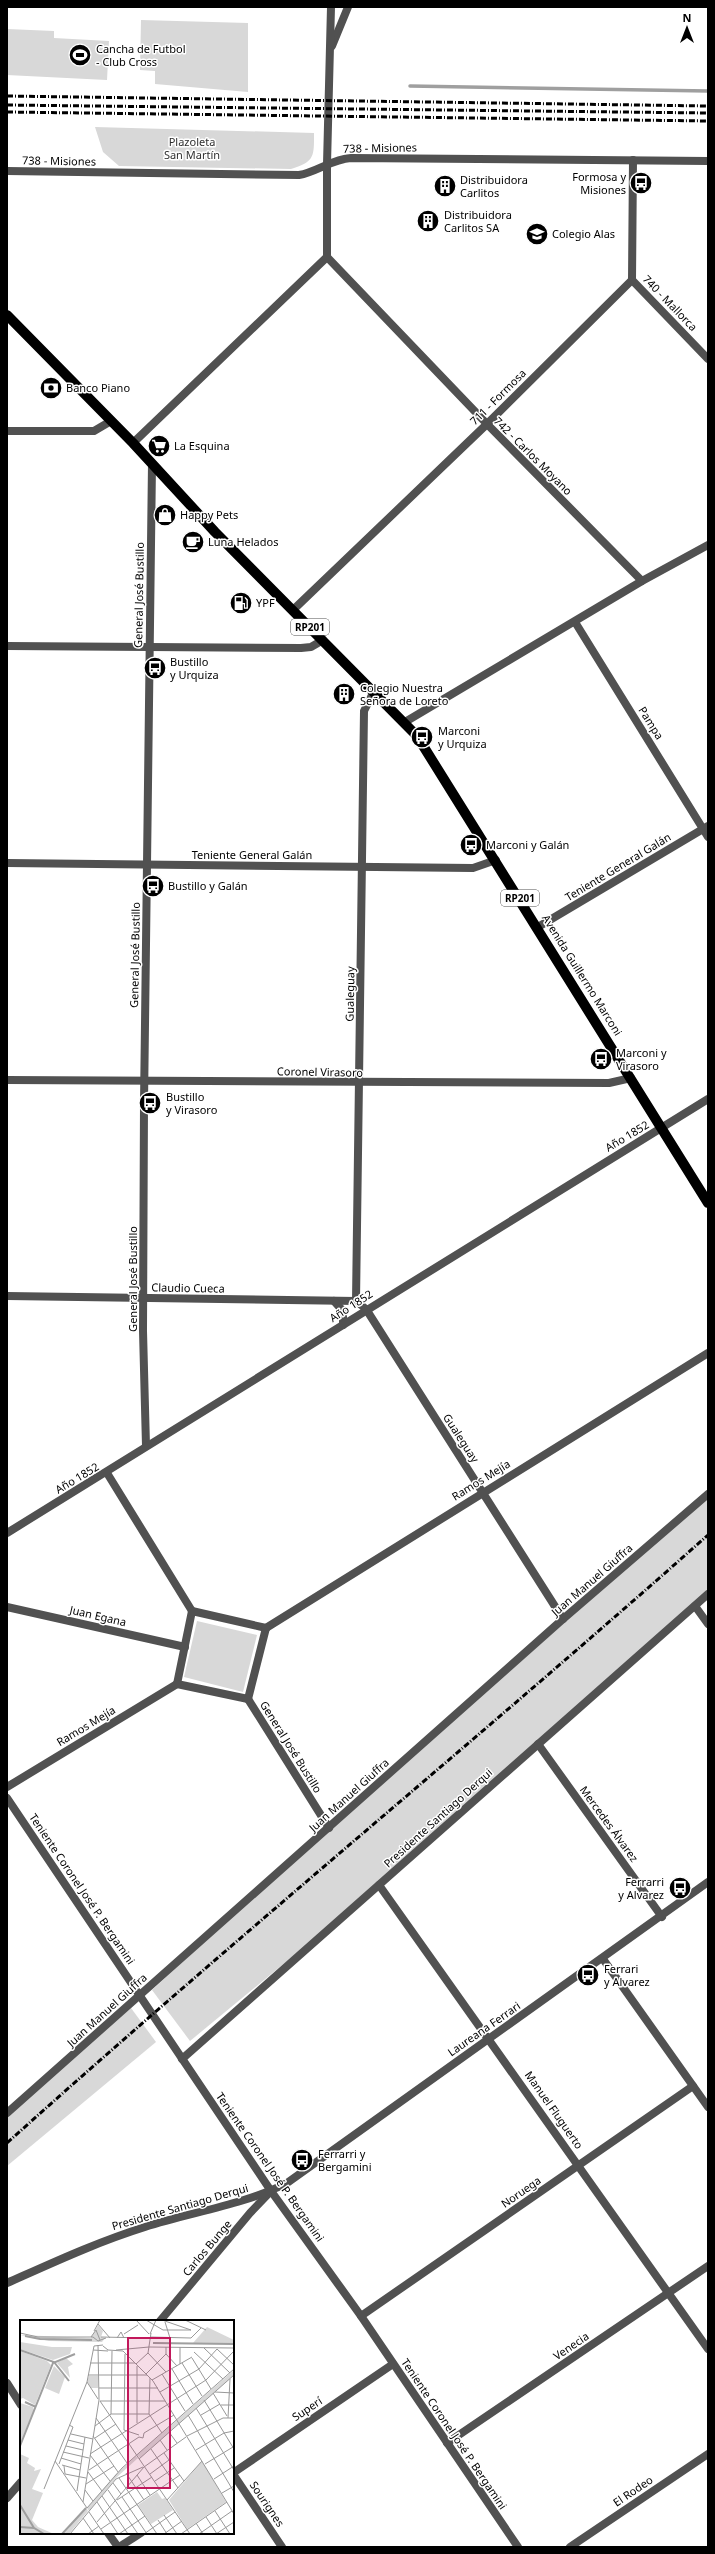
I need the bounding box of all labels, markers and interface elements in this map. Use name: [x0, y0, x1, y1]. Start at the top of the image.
north arrow: [667, 8, 707, 48]
text: N: [683, 10, 691, 25]
place label: Cancha de Futbol - Club Cross: [96, 41, 186, 69]
sports icon: Cancha de Futbol - Club Cross: [67, 42, 93, 68]
park label: Plazoleta San Martín: [164, 134, 220, 162]
street label: 738 - Misiones: [343, 139, 417, 156]
street label: 738 - Misiones: [22, 152, 96, 169]
place label: Formosa y Misiones: [572, 169, 626, 197]
bus stop icon: Formosa y Misiones: [628, 170, 654, 196]
place label: Distribuidora Carlitos: [460, 172, 528, 200]
building icon: Distribuidora Carlitos: [432, 173, 458, 199]
place label: Distribuidora Carlitos SA: [444, 207, 512, 235]
building icon: Distribuidora Carlitos SA: [415, 208, 441, 234]
school or university icon: Colegio Alas: [524, 221, 550, 247]
place label: Colegio Alas: [552, 226, 615, 241]
street label: 740 - Mallorca: [640, 271, 701, 334]
street label: 711 - Formosa: [466, 365, 529, 428]
bank icon: Banco Piano: [38, 375, 64, 401]
place label: Banco Piano: [66, 380, 130, 395]
street label: 742 - Carlos Moyano: [491, 413, 576, 498]
supermarket icon: La Esquina: [146, 433, 172, 459]
place label: La Esquina: [174, 438, 230, 453]
shop icon: Happy Pets: [152, 502, 178, 528]
place label: Happy Pets: [180, 507, 238, 522]
cafe icon: Luna Helados: [180, 529, 206, 555]
place label: Luna Helados: [208, 534, 278, 549]
street label: General José Bustillo: [130, 542, 147, 648]
fuel station icon: YPF: [228, 590, 254, 616]
place label: YPF: [256, 595, 275, 610]
road number: RP201: [291, 619, 329, 635]
place label: Bustillo y Urquiza: [170, 654, 219, 682]
bus stop icon: Bustillo y Urquiza: [142, 655, 168, 681]
place label: Colegio Nuestra Señora de Loreto: [360, 680, 449, 708]
building icon: Colegio Nuestra Señora de Loreto: [331, 681, 357, 707]
street label: Pampa: [636, 703, 667, 742]
place label: Marconi y Urquiza: [438, 723, 487, 751]
bus stop icon: Marconi y Urquiza: [409, 724, 435, 750]
street label: Teniente General Galán: [562, 829, 673, 904]
bus stop icon: Marconi y Galán: [458, 832, 484, 858]
place label: Marconi y Galán: [486, 837, 569, 852]
street label: Teniente General Galán: [192, 847, 312, 862]
bus stop icon: Bustillo y Galán: [140, 873, 166, 899]
place label: Bustillo y Galán: [168, 878, 248, 893]
road number: RP201: [501, 890, 539, 906]
street label: General José Bustillo: [126, 902, 143, 1008]
street label: Avenida Guillermo Marconi: [539, 911, 626, 1038]
street label: Gualeguay: [342, 966, 357, 1022]
place label: Marconi y Virasoro: [616, 1045, 667, 1073]
bus stop icon: Marconi y Virasoro: [588, 1046, 614, 1072]
street label: Coronel Virasoro: [277, 1063, 364, 1080]
place label: Bustillo y Virasoro: [166, 1089, 218, 1117]
bus stop icon: Bustillo y Virasoro: [137, 1090, 163, 1116]
street label: Año 1852: [602, 1117, 651, 1154]
street label: General José Bustillo: [125, 1226, 140, 1332]
street label: Claudio Cueca: [151, 1279, 225, 1296]
street label: Año 1852: [326, 1286, 375, 1325]
street label: Gualeguay: [440, 1410, 483, 1465]
street label: Ramos Mejía: [449, 1456, 513, 1503]
street label: Año 1852: [52, 1459, 101, 1496]
street label: Juan Manuel Giuffra: [547, 1540, 635, 1620]
street label: Juan Egana: [67, 1601, 128, 1629]
street label: General José Bustillo: [257, 1698, 326, 1796]
street label: Ramos Mejía: [54, 1702, 118, 1749]
street label: Juan Manuel Giuffra: [305, 1755, 392, 1835]
street label: Presidente Santiago Derqui: [380, 1765, 495, 1870]
street label: Mercedes Álvarez: [577, 1783, 642, 1865]
street label: Teniente Coronel José P. Bergamini: [26, 1810, 139, 1967]
place label: Ferrarri y Alvarez: [618, 1874, 664, 1902]
bus stop icon: Ferrarri y Alvarez: [667, 1875, 693, 1901]
place label: Ferrari y Alvarez: [604, 1961, 650, 1989]
bus stop icon: Ferrari y Alvarez: [575, 1962, 601, 1988]
street label: Juan Manuel Giuffra: [63, 1970, 150, 2050]
street label: Laureana Ferrari: [444, 1998, 523, 2059]
street label: Manuel Fluguerto: [522, 2068, 587, 2152]
street label: Teniente Coronel José P. Bergamini: [213, 2089, 328, 2244]
place label: Ferrarri y Bergamini: [318, 2146, 371, 2174]
bus stop icon: Ferrarri y Bergamini: [289, 2147, 315, 2173]
street label: Noruega: [498, 2172, 544, 2211]
street label: Presidente Santiago Derqui: [110, 2180, 250, 2233]
street label: Carlos Bunge: [179, 2216, 235, 2279]
inset map: [20, 2320, 234, 2534]
street label: Venecia: [550, 2328, 591, 2363]
street label: Teniente Coronel José P. Bergamini: [398, 2355, 511, 2512]
street label: Superí: [289, 2392, 326, 2424]
street label: El Rodeo: [610, 2472, 656, 2509]
street label: Sourignes: [247, 2478, 288, 2529]

